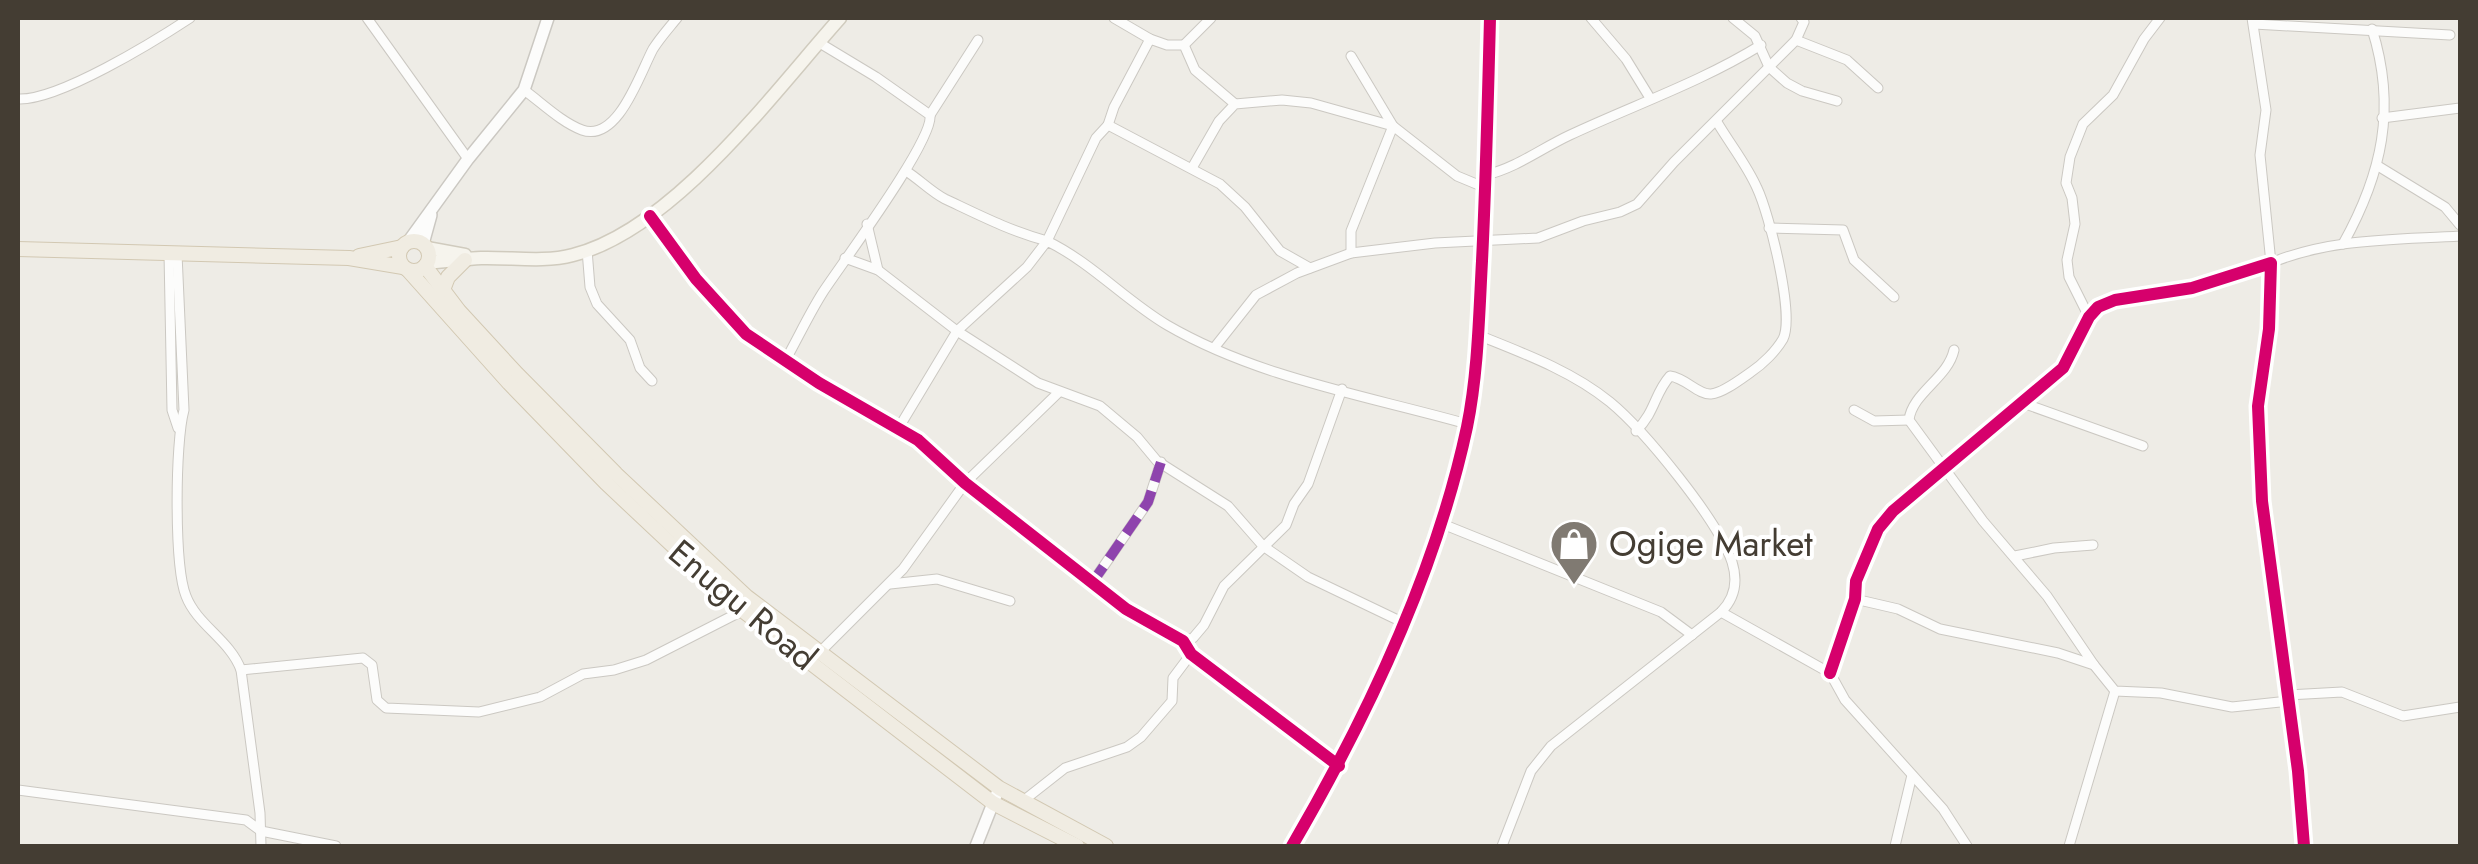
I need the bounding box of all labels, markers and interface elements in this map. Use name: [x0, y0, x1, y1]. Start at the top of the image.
shop icon: Ogige Market: [1548, 518, 1600, 586]
place label: Ogige Market: [1609, 519, 1813, 569]
street label: Enugu Road: [658, 528, 828, 682]

